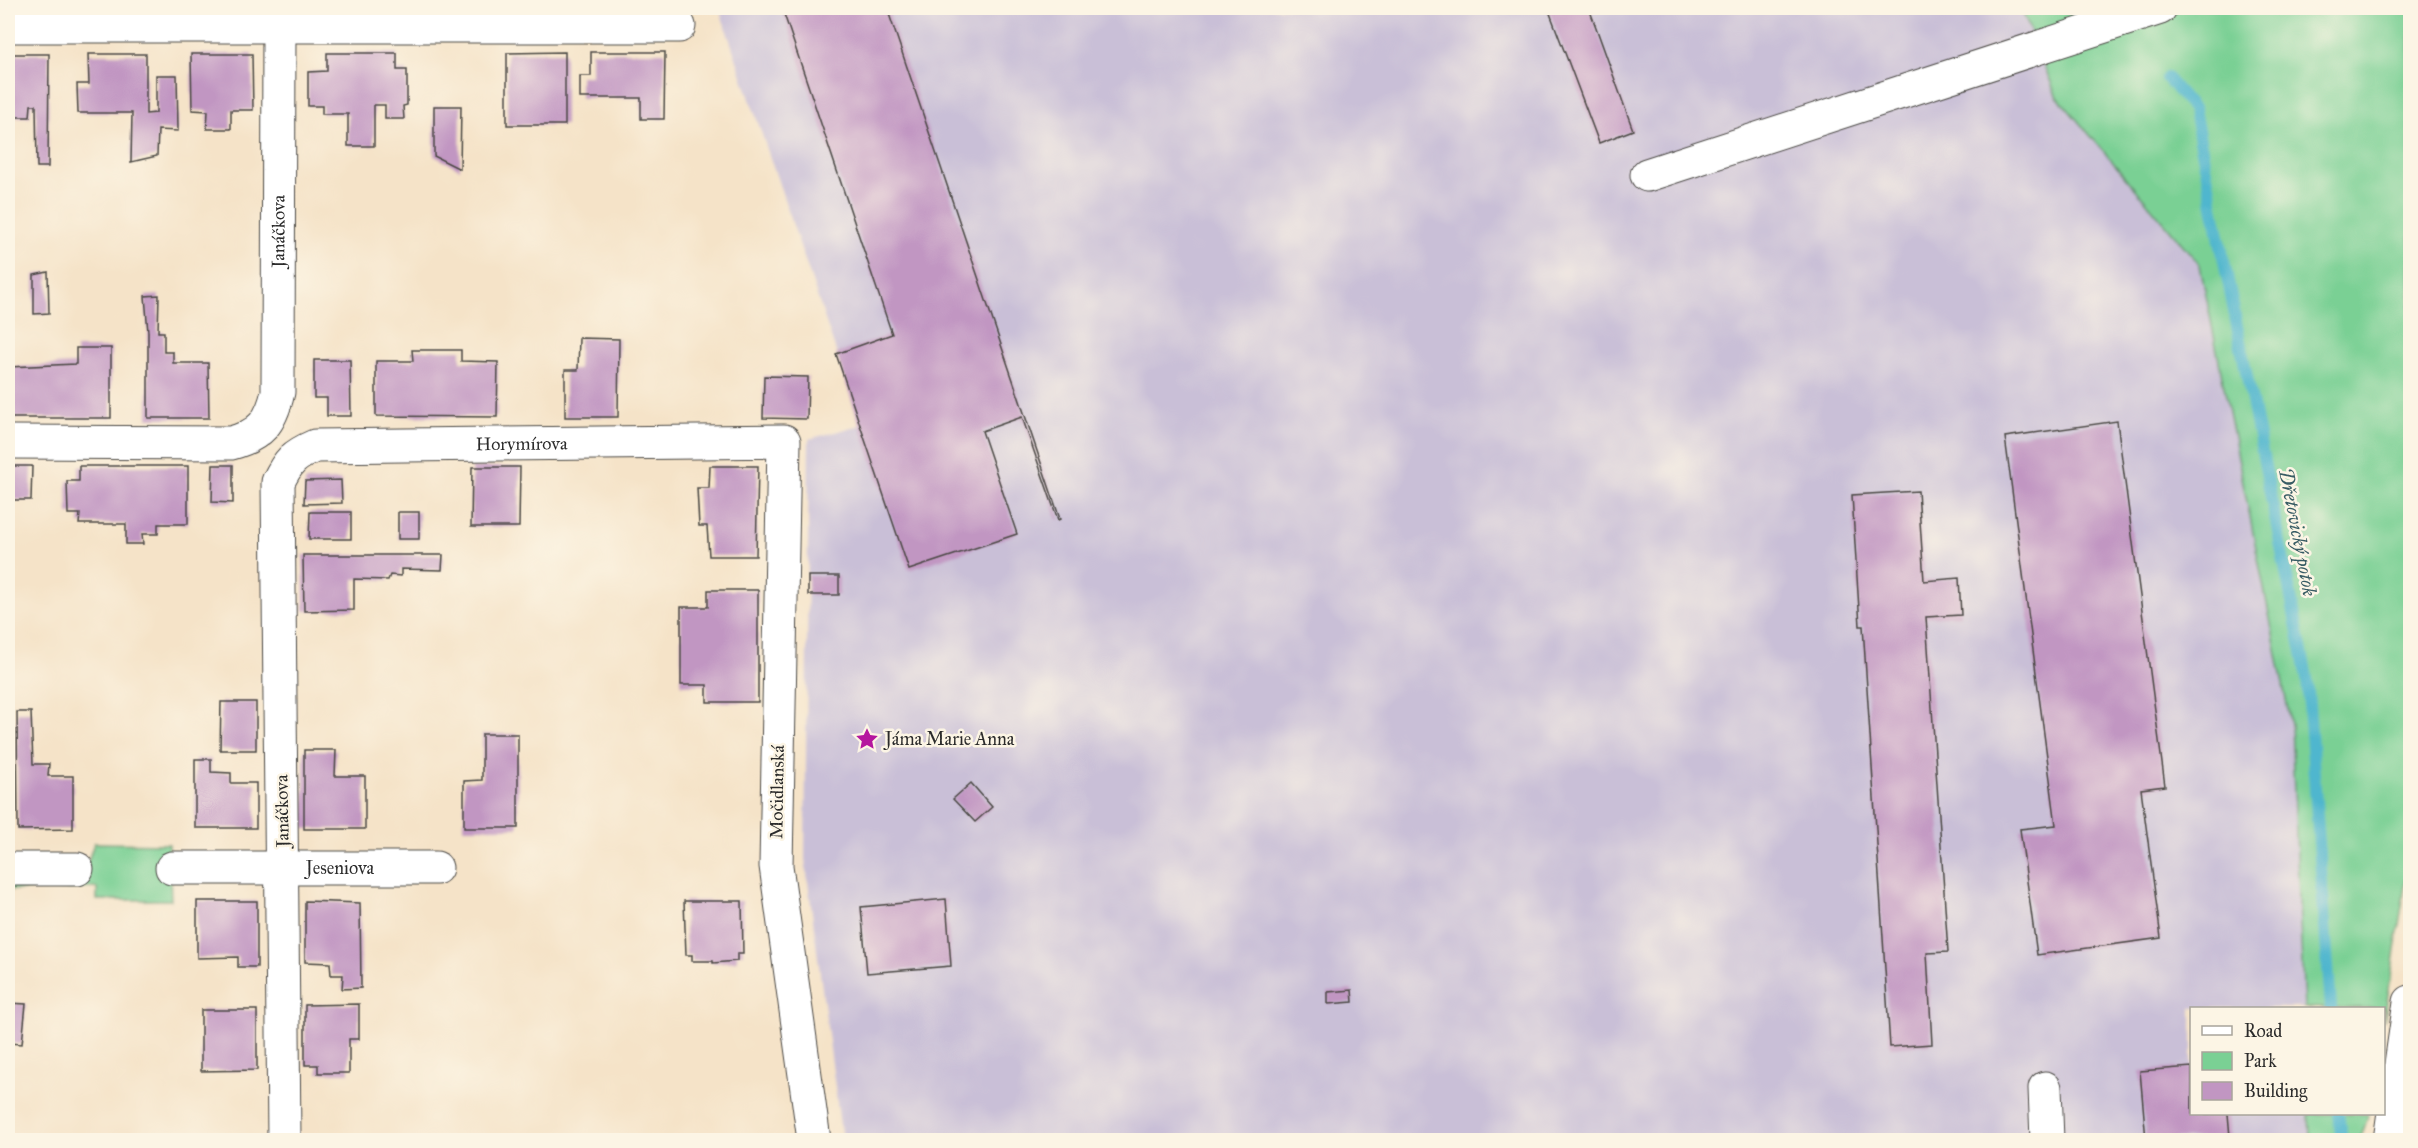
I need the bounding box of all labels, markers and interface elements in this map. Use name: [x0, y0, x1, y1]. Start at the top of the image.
street label: Janáčkova: [267, 194, 290, 270]
street label: Horymírova: [476, 432, 568, 455]
water label: Dřetovický potok: [2273, 466, 2322, 599]
place icon: Jáma Marie Anna: [854, 726, 880, 752]
place label: Jáma Marie Anna: [883, 728, 1015, 751]
street label: Močidlanská: [765, 745, 789, 839]
street label: Janáčkova: [270, 774, 295, 850]
street label: Jeseniova: [304, 857, 375, 880]
legend: [2190, 1007, 2385, 1115]
text: Road: [2244, 1020, 2282, 1042]
text: Park: [2244, 1050, 2277, 1072]
text: Building: [2244, 1080, 2308, 1103]

